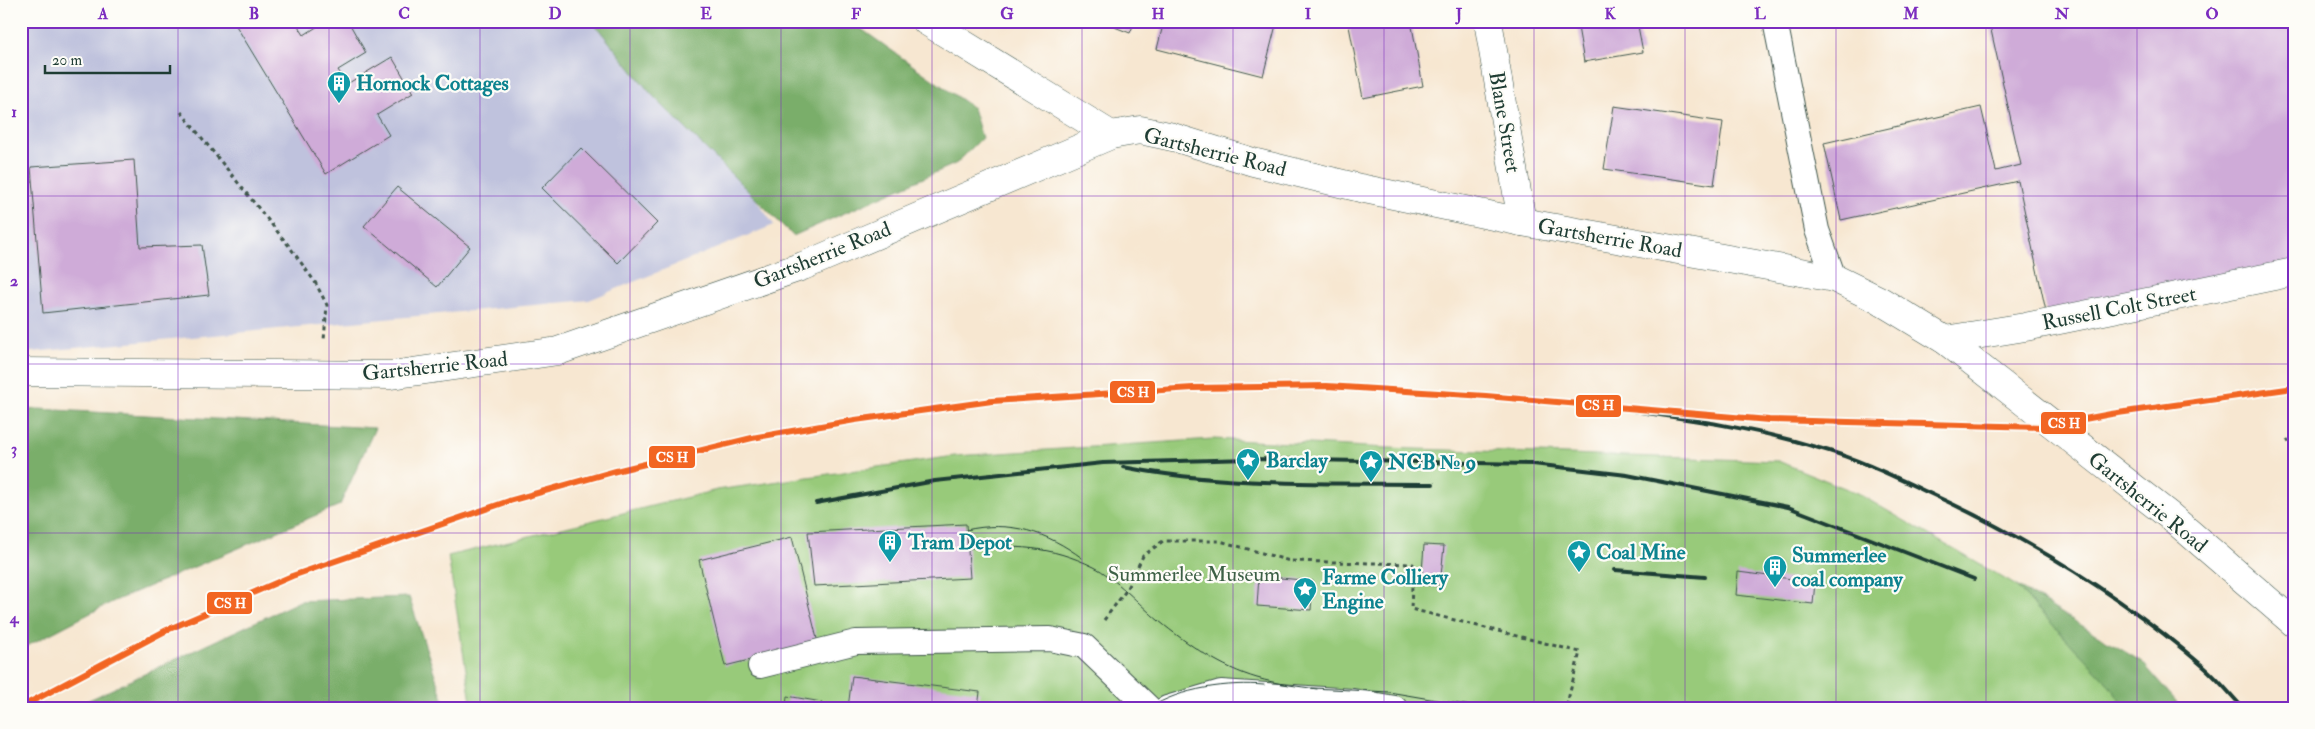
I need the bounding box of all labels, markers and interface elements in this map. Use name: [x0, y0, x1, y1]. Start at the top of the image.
text: A: [97, 4, 109, 24]
text: B: [249, 4, 259, 24]
text: C: [398, 4, 410, 24]
text: D: [548, 4, 562, 24]
text: E: [700, 4, 712, 24]
text: F: [851, 4, 861, 24]
text: G: [1000, 4, 1014, 24]
text: H: [1151, 4, 1165, 24]
text: I: [1305, 4, 1312, 24]
text: J: [1455, 4, 1463, 25]
text: K: [1604, 4, 1616, 24]
text: L: [1754, 4, 1766, 24]
text: M: [1902, 4, 1919, 24]
text: N: [2054, 4, 2070, 24]
text: O: [2205, 4, 2219, 24]
scale bar: [45, 42, 170, 74]
text: 20 m: [52, 51, 82, 70]
street label: Blane Street: [1482, 69, 1527, 175]
building icon: Hornock Cottages: [326, 70, 352, 104]
place label: Hornock Cottages: [356, 70, 509, 97]
text: 1: [11, 102, 17, 122]
street label: Gartsherrie Road: [1141, 122, 1290, 183]
street label: Gartsherrie Road: [1536, 213, 1685, 265]
street label: Gartsherrie Road: [749, 215, 896, 295]
text: 2: [10, 271, 18, 291]
street label: Russell Colt Street: [2040, 280, 2199, 337]
street label: Gartsherrie Road: [361, 345, 510, 388]
line badge: CS H: [1109, 380, 1156, 404]
text: CS H: [1117, 384, 1150, 401]
line badge: CS H: [1575, 394, 1622, 418]
text: CS H: [1582, 397, 1615, 414]
line badge: CS H: [2040, 411, 2087, 435]
text: CS H: [2048, 415, 2081, 432]
text: 3: [11, 439, 17, 459]
line badge: CS H: [648, 445, 696, 469]
street label: Gartsherrie Road: [2082, 446, 2213, 559]
place icon: Barclay: [1235, 447, 1261, 481]
place label: Barclay: [1266, 447, 1328, 474]
text: CS H: [656, 449, 689, 466]
place icon: NCB № 9: [1358, 449, 1384, 483]
place label: NCB № 9: [1387, 449, 1476, 476]
building icon: Tram Depot: [877, 529, 903, 563]
place label: Tram Depot: [907, 529, 1012, 556]
place icon: Coal Mine: [1566, 539, 1592, 573]
place label: Coal Mine: [1596, 539, 1686, 566]
place label: Summerlee coal company: [1792, 542, 1904, 593]
building icon: Summerlee coal company: [1762, 554, 1788, 588]
park label: Summerlee Museum: [1108, 561, 1280, 588]
place label: Farme Colliery Engine: [1322, 564, 1449, 615]
place icon: Farme Colliery Engine: [1292, 576, 1318, 610]
line badge: CS H: [206, 591, 253, 615]
text: CS H: [214, 595, 247, 612]
text: 4: [9, 608, 20, 628]

